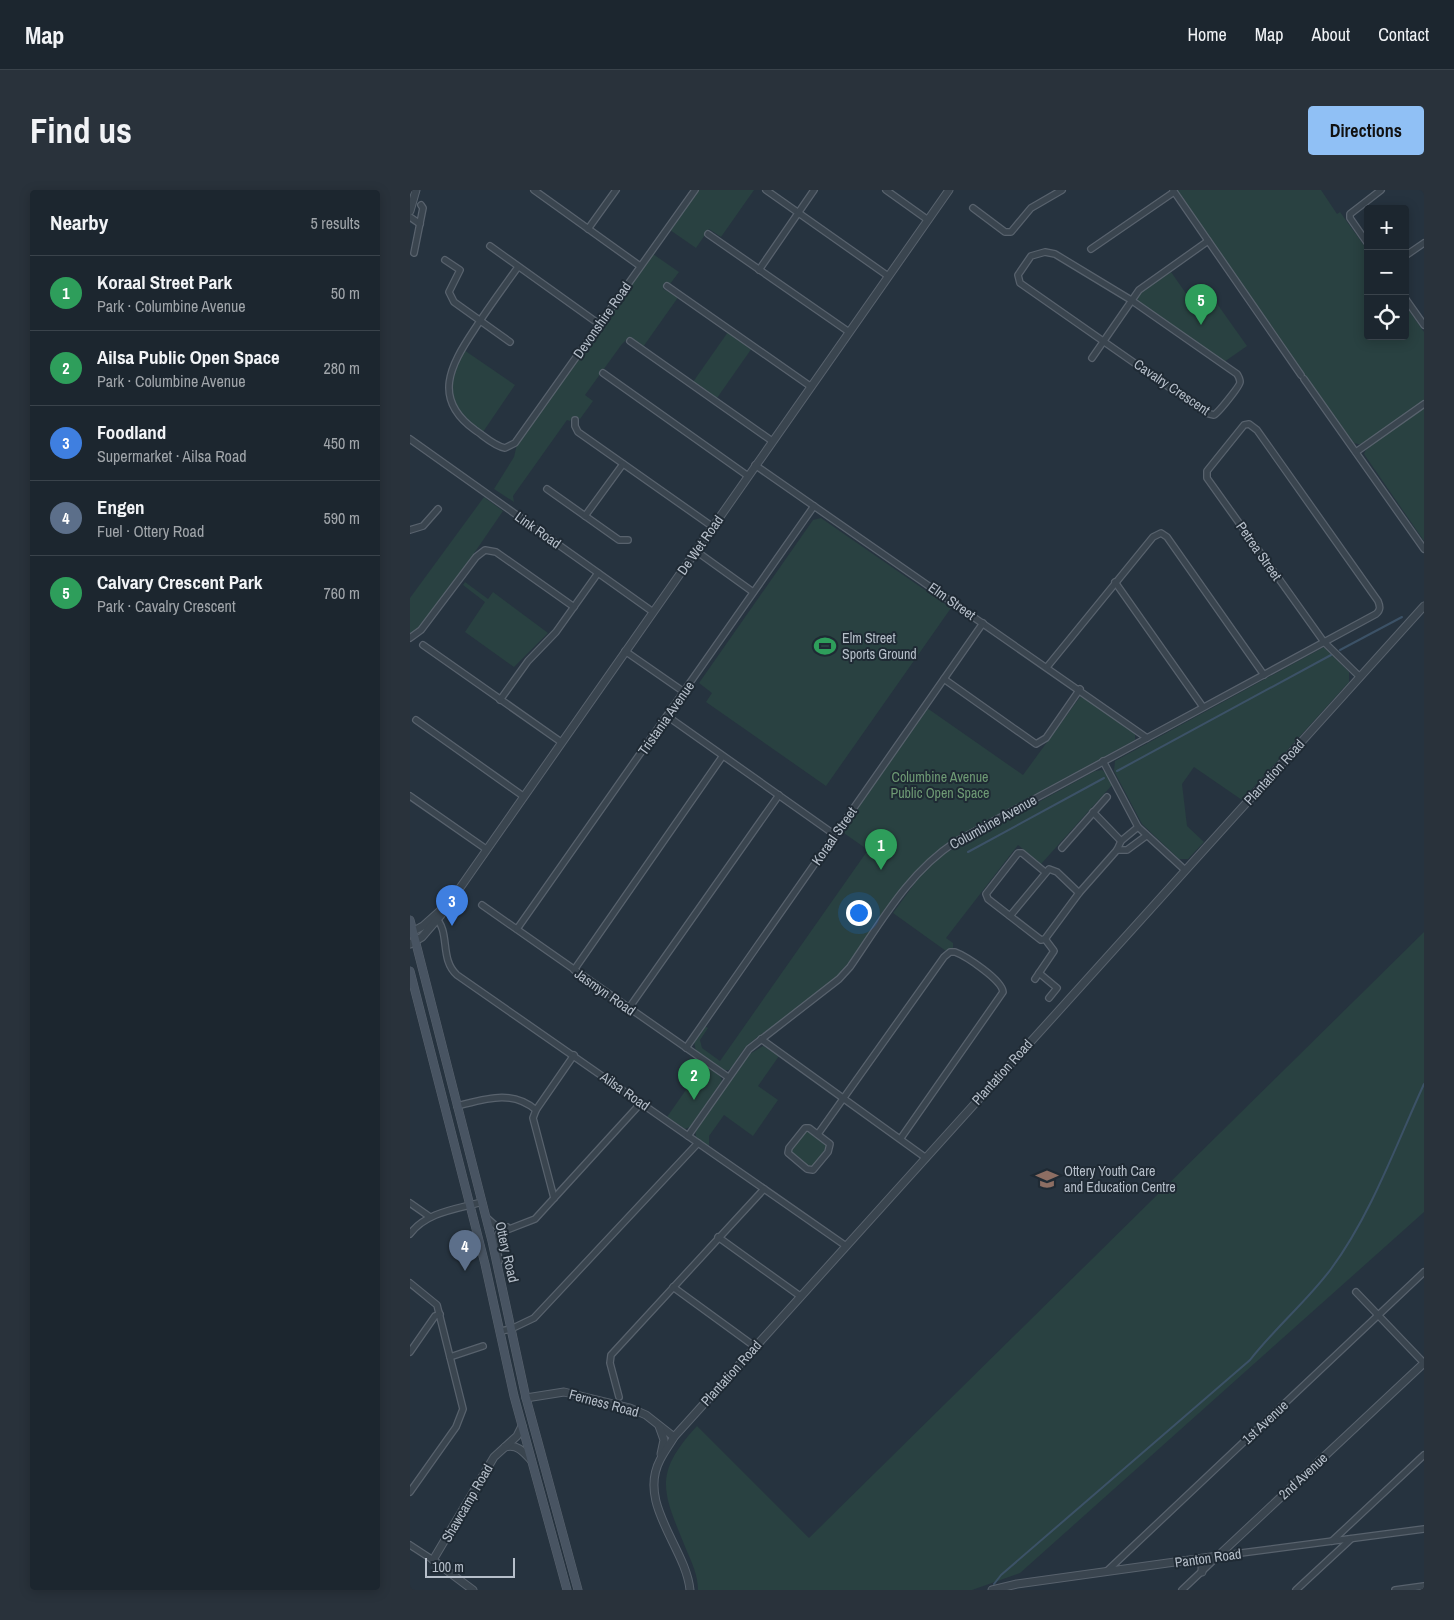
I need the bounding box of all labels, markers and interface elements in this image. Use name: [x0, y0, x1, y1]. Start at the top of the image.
text: Map: [25, 19, 64, 51]
text: Home: [1187, 22, 1227, 47]
text: Map: [1255, 22, 1284, 47]
text: About: [1312, 22, 1350, 47]
text: Contact: [1378, 22, 1429, 47]
button: Directions: [1308, 106, 1424, 155]
text: Find us: [30, 107, 132, 154]
map controls: [1364, 205, 1409, 340]
button: +: [1364, 205, 1409, 250]
text: Nearby: [50, 208, 108, 237]
text: 5 results: [310, 212, 360, 234]
button: −: [1364, 250, 1409, 295]
text: Koraal Street Park: [97, 269, 232, 295]
street label: Devonshire Road: [569, 278, 635, 362]
text: 1: [62, 282, 70, 304]
text: 50 m: [331, 282, 360, 304]
pin: 5: [1185, 284, 1217, 325]
text: Park · Columbine Avenue: [97, 295, 246, 317]
button: locate: [1364, 295, 1409, 340]
text: Ailsa Public Open Space: [97, 344, 280, 370]
street label: Cavalry Crescent: [1130, 355, 1214, 419]
text: 2: [62, 357, 70, 379]
text: 280 m: [324, 357, 360, 379]
text: Park · Columbine Avenue: [97, 370, 246, 392]
text: Foodland: [97, 419, 166, 445]
text: 3: [62, 432, 70, 454]
text: 450 m: [324, 432, 360, 454]
text: Supermarket · Ailsa Road: [97, 445, 247, 467]
text: Engen: [97, 494, 145, 520]
text: 4: [62, 507, 70, 529]
text: 590 m: [324, 507, 360, 529]
street label: Link Road: [511, 508, 565, 552]
street label: De Wet Road: [673, 512, 727, 578]
street label: Petrea Street: [1232, 518, 1286, 584]
text: Fuel · Ottery Road: [97, 520, 204, 542]
text: Calvary Crescent Park: [97, 569, 262, 595]
street label: Elm Street: [925, 578, 979, 624]
text: 5: [62, 582, 70, 604]
text: 760 m: [324, 582, 360, 604]
text: Park · Cavalry Crescent: [97, 595, 236, 617]
place label: Elm Street Sports Ground: [842, 629, 917, 663]
sports icon: Elm Street Sports Ground: [812, 633, 838, 659]
street label: Tristania Avenue: [634, 678, 698, 758]
street label: Plantation Road: [1240, 735, 1308, 809]
park label: Columbine Avenue Public Open Space: [891, 768, 989, 802]
street label: Columbine Avenue: [946, 791, 1040, 853]
street label: Koraal Street: [807, 803, 861, 869]
pin: 1: [865, 829, 897, 870]
pin: 3: [436, 885, 468, 926]
your location: [846, 900, 872, 926]
street label: Jasmyn Road: [571, 964, 639, 1020]
street label: Plantation Road: [968, 1035, 1036, 1109]
pin: 2: [678, 1059, 710, 1100]
street label: Ailsa Road: [596, 1067, 653, 1114]
place label: Ottery Youth Care and Education Centre: [1064, 1162, 1176, 1196]
school or university icon: Ottery Youth Care and Education Centre: [1034, 1166, 1060, 1192]
street label: Ottery Road: [491, 1220, 523, 1284]
pin: 4: [449, 1230, 481, 1271]
street label: Plantation Road: [697, 1336, 765, 1410]
street label: Ferness Road: [567, 1385, 641, 1421]
street label: 1st Avenue: [1238, 1396, 1292, 1448]
street label: 2nd Avenue: [1275, 1449, 1331, 1503]
street label: Shawcamp Road: [437, 1461, 497, 1545]
street label: Panton Road: [1174, 1544, 1242, 1572]
scale bar: [425, 1555, 515, 1578]
text: 100 m: [432, 1558, 464, 1576]

